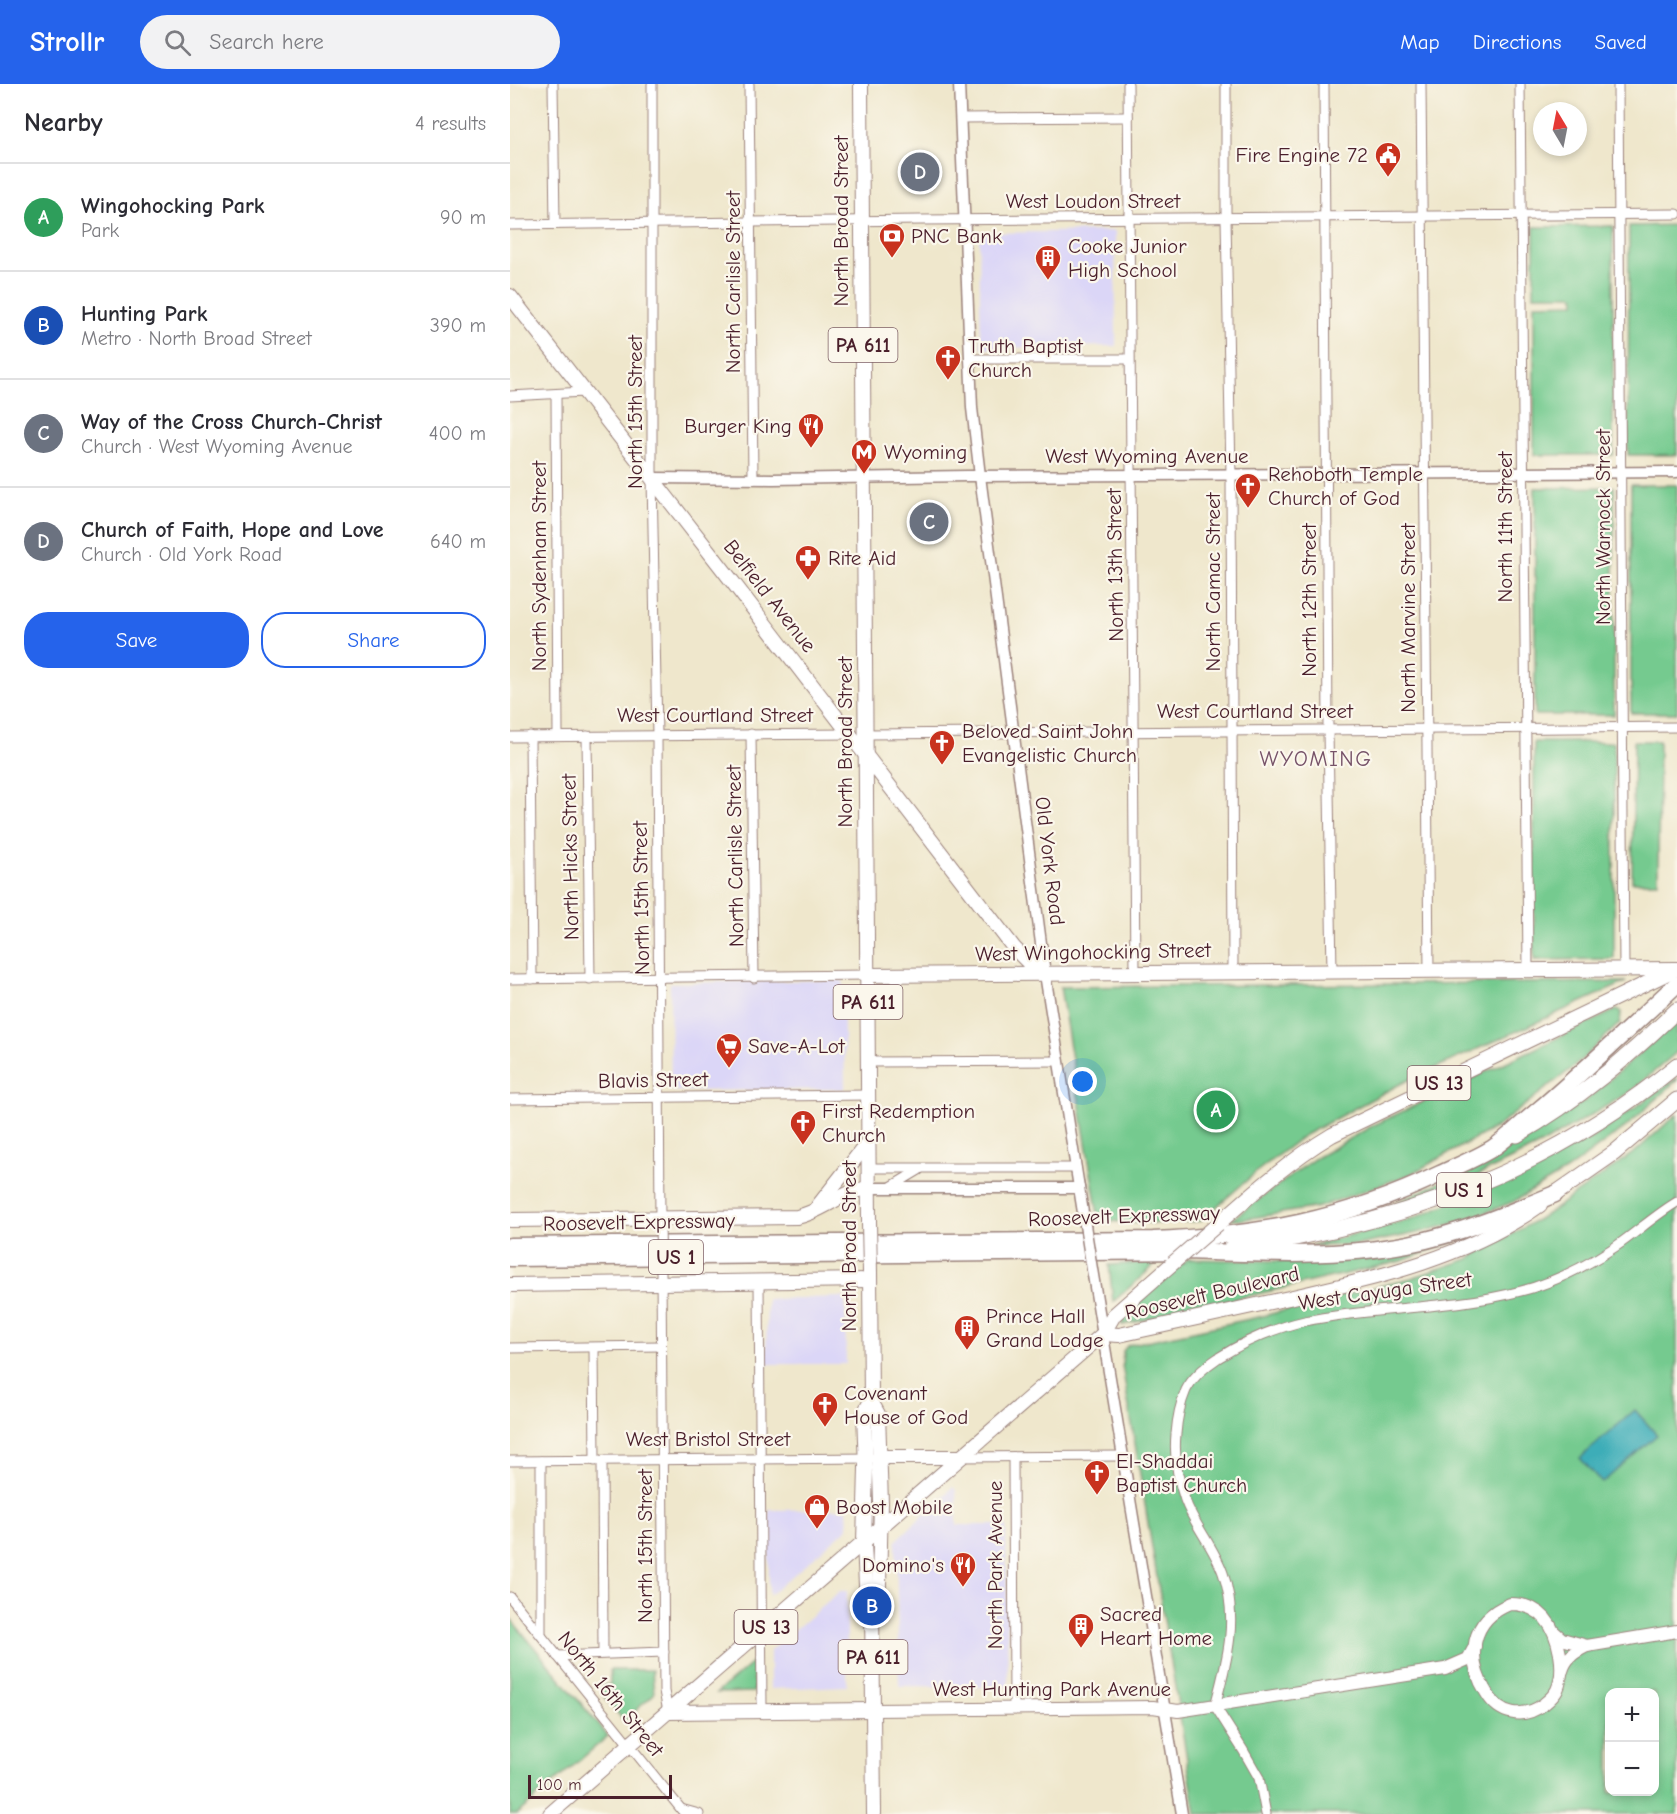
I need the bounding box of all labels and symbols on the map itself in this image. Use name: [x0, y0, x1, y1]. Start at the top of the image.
north arrow: [1533, 102, 1587, 156]
street label: North Broad Street: [829, 134, 853, 307]
public building icon: Fire Engine 72: [1373, 140, 1403, 178]
place label: Fire Engine 72: [1235, 143, 1368, 167]
pin: D: [900, 150, 940, 194]
street label: West Loudon Street: [1006, 189, 1181, 213]
street label: North Carlisle Street: [721, 190, 745, 373]
bank icon: PNC Bank: [877, 221, 907, 259]
place label: PNC Bank: [911, 224, 1002, 248]
place label: Cooke Junior High School: [1068, 234, 1187, 282]
building icon: Cooke Junior High School: [1033, 243, 1063, 281]
road number: PA 611: [828, 328, 898, 362]
street label: North 15th Street: [623, 334, 647, 489]
place label: Truth Baptist Church: [968, 334, 1084, 382]
church icon: Truth Baptist Church: [933, 343, 963, 381]
restaurant icon: Burger King: [796, 411, 826, 449]
place label: Burger King: [684, 414, 792, 438]
street label: North Warnock Street: [1591, 428, 1615, 625]
metro station icon: Wyoming: [849, 437, 879, 475]
place label: Wyoming: [884, 440, 967, 464]
street label: West Wyoming Avenue: [1045, 444, 1249, 468]
street label: North 11th Street: [1493, 450, 1517, 603]
street label: North Sydenham Street: [527, 460, 551, 671]
place label: Rehoboth Temple Church of God: [1268, 462, 1423, 510]
church icon: Rehoboth Temple Church of God: [1233, 471, 1263, 509]
street label: North 13th Street: [1102, 487, 1128, 642]
street label: North Camac Street: [1201, 491, 1225, 672]
pin: C: [910, 500, 948, 544]
street label: North 12th Street: [1297, 522, 1321, 677]
street label: North Marvine Street: [1396, 522, 1420, 713]
street label: Belfield Avenue: [719, 535, 821, 657]
pharmacy icon: Rite Aid: [793, 543, 823, 581]
place label: Rite Aid: [828, 546, 896, 570]
street label: North Broad Street: [833, 655, 857, 828]
street label: West Courtland Street: [1157, 699, 1354, 723]
street label: West Courtland Street: [617, 703, 814, 727]
place label: Beloved Saint John Evangelistic Church: [962, 719, 1137, 767]
church icon: Beloved Saint John Evangelistic Church: [927, 728, 957, 766]
district label: WYOMING: [1260, 746, 1373, 772]
street label: North Carlisle Street: [721, 764, 749, 947]
street label: North Hicks Street: [557, 773, 583, 940]
street label: Old York Road: [1030, 795, 1070, 927]
street label: North 15th Street: [628, 820, 654, 975]
street label: West Wingohocking Street: [975, 938, 1212, 966]
road number: PA 611: [834, 985, 902, 1019]
supermarket icon: Save-A-Lot: [714, 1031, 744, 1069]
place label: Save-A-Lot: [748, 1034, 846, 1058]
road number: US 13: [1408, 1066, 1470, 1100]
street label: Blavis Street: [598, 1067, 709, 1093]
your location: [1068, 1067, 1097, 1096]
pin: A: [1196, 1088, 1236, 1132]
place label: First Redemption Church: [822, 1099, 975, 1147]
church icon: First Redemption Church: [788, 1108, 818, 1146]
street label: North Broad Street: [837, 1159, 861, 1332]
road number: US 1: [1437, 1173, 1491, 1207]
street label: Roosevelt Expressway: [1028, 1201, 1221, 1231]
street label: Roosevelt Expressway: [543, 1208, 736, 1236]
road number: US 1: [649, 1240, 703, 1274]
street label: Roosevelt Boulevard: [1123, 1261, 1301, 1325]
street label: West Cayuga Street: [1297, 1267, 1474, 1315]
place label: Prince Hall Grand Lodge: [986, 1304, 1104, 1352]
building icon: Prince Hall Grand Lodge: [952, 1313, 982, 1351]
place label: Covenant House of God: [844, 1381, 968, 1429]
church icon: Covenant House of God: [810, 1390, 840, 1428]
street label: West Bristol Street: [626, 1427, 791, 1451]
place label: El-Shaddai Baptist Church: [1116, 1449, 1247, 1497]
church icon: El-Shaddai Baptist Church: [1082, 1458, 1112, 1496]
street label: North 15th Street: [633, 1468, 657, 1623]
street label: North Park Avenue: [983, 1481, 1007, 1649]
shop icon: Boost Mobile: [802, 1492, 832, 1530]
place label: Boost Mobile: [836, 1495, 953, 1519]
restaurant icon: Domino's: [948, 1550, 978, 1588]
place label: Domino's: [862, 1553, 944, 1577]
pin: B: [852, 1584, 892, 1628]
place label: Sacred Heart Home: [1100, 1602, 1212, 1650]
road number: US 13: [734, 1610, 798, 1644]
building icon: Sacred Heart Home: [1066, 1611, 1096, 1649]
street label: North 16th Street: [553, 1627, 669, 1762]
road number: PA 611: [838, 1640, 908, 1674]
street label: West Hunting Park Avenue: [933, 1677, 1171, 1701]
scale bar: [528, 1772, 672, 1800]

